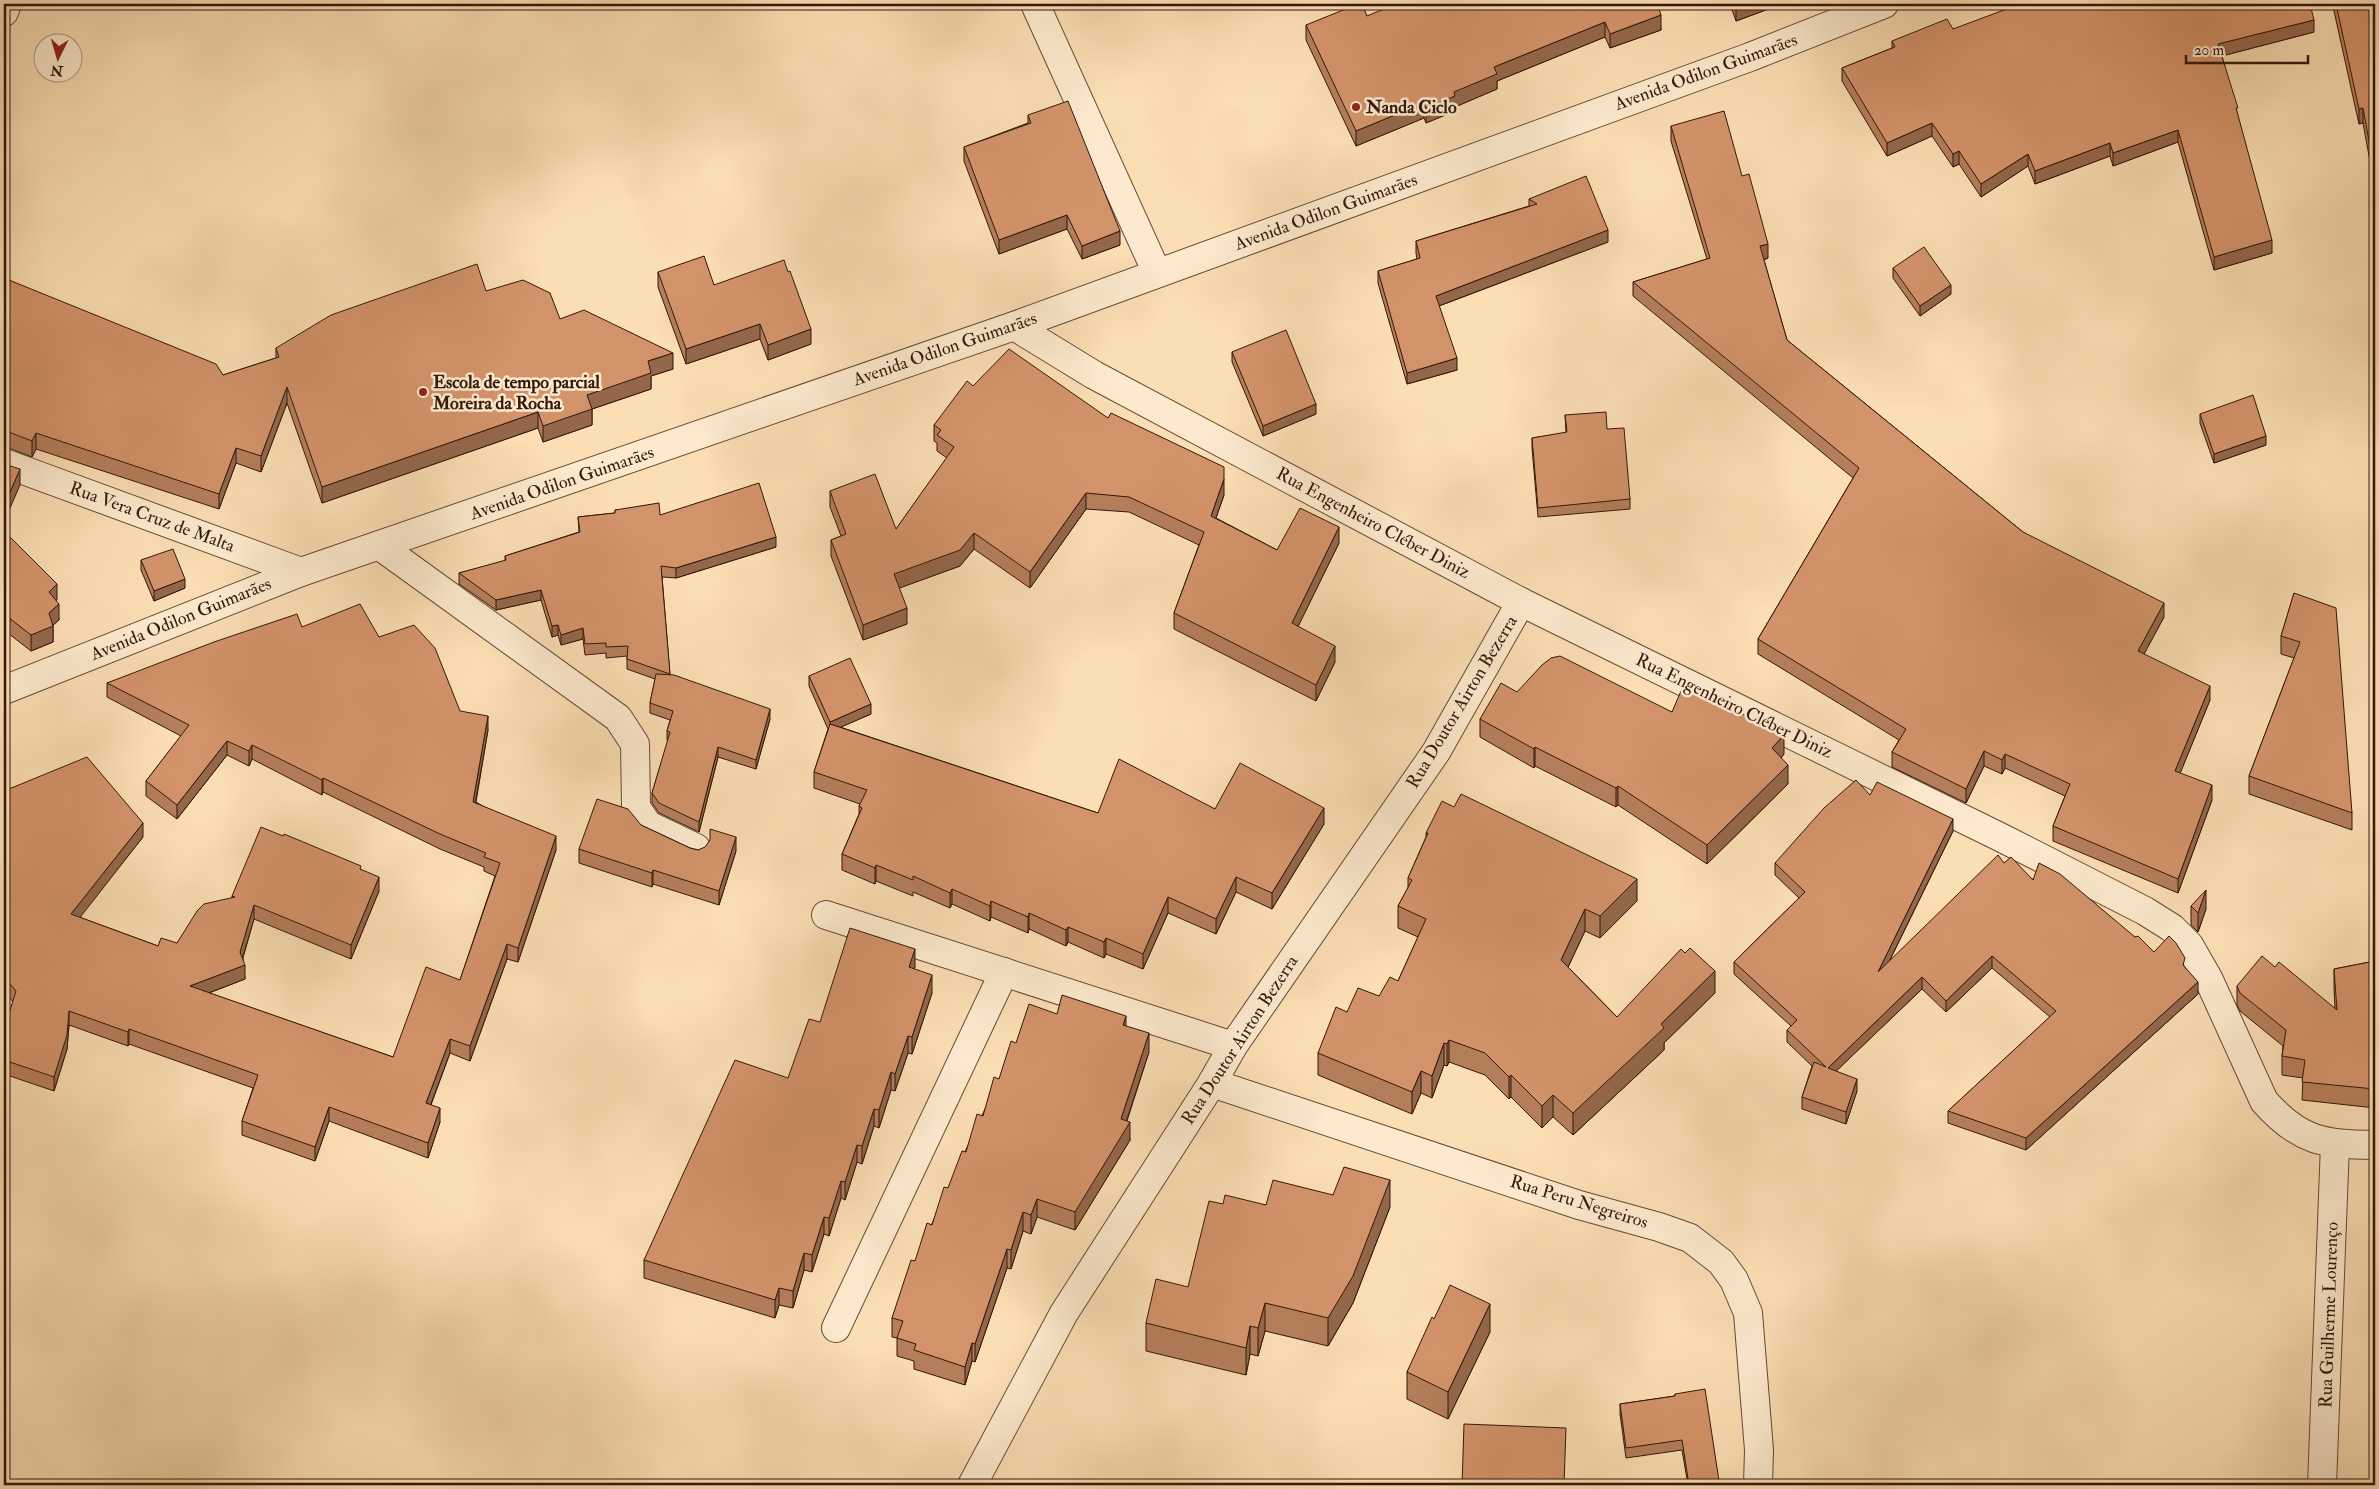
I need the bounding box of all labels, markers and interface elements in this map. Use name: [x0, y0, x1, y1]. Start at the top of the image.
street label: Avenida Odilon Guimarães: [1610, 28, 1801, 116]
north arrow: [32, 32, 82, 82]
scale bar: [2186, 32, 2309, 64]
text: 20 m: [2194, 41, 2224, 60]
text: N: [49, 61, 65, 80]
place label: Nanda Ciclo: [1365, 96, 1457, 119]
marker: Nanda Ciclo: [1350, 101, 1362, 113]
street label: Avenida Odilon Guimarães: [1230, 168, 1421, 256]
street label: Avenida Odilon Guimarães: [849, 307, 1040, 392]
place label: Escola de tempo parcial Moreira da Rocha: [432, 371, 600, 415]
marker: Escola de tempo parcial Moreira da Rocha: [417, 386, 429, 398]
street label: Avenida Odilon Guimarães: [466, 441, 657, 526]
street label: Rua Engenheiro Cléber Diniz: [1272, 462, 1474, 584]
street label: Rua Vera Cruz de Malta: [66, 476, 238, 558]
street label: Avenida Odilon Guimarães: [86, 572, 275, 666]
street label: Rua Doutor Airton Bezerra: [1401, 611, 1523, 793]
street label: Rua Engenheiro Cléber Diniz: [1632, 648, 1836, 764]
street label: Rua Doutor Airton Bezerra: [1177, 950, 1304, 1129]
street label: Rua Peru Negreiros: [1507, 1170, 1651, 1234]
street label: Rua Guilherme Lourenço: [2314, 1221, 2344, 1409]

